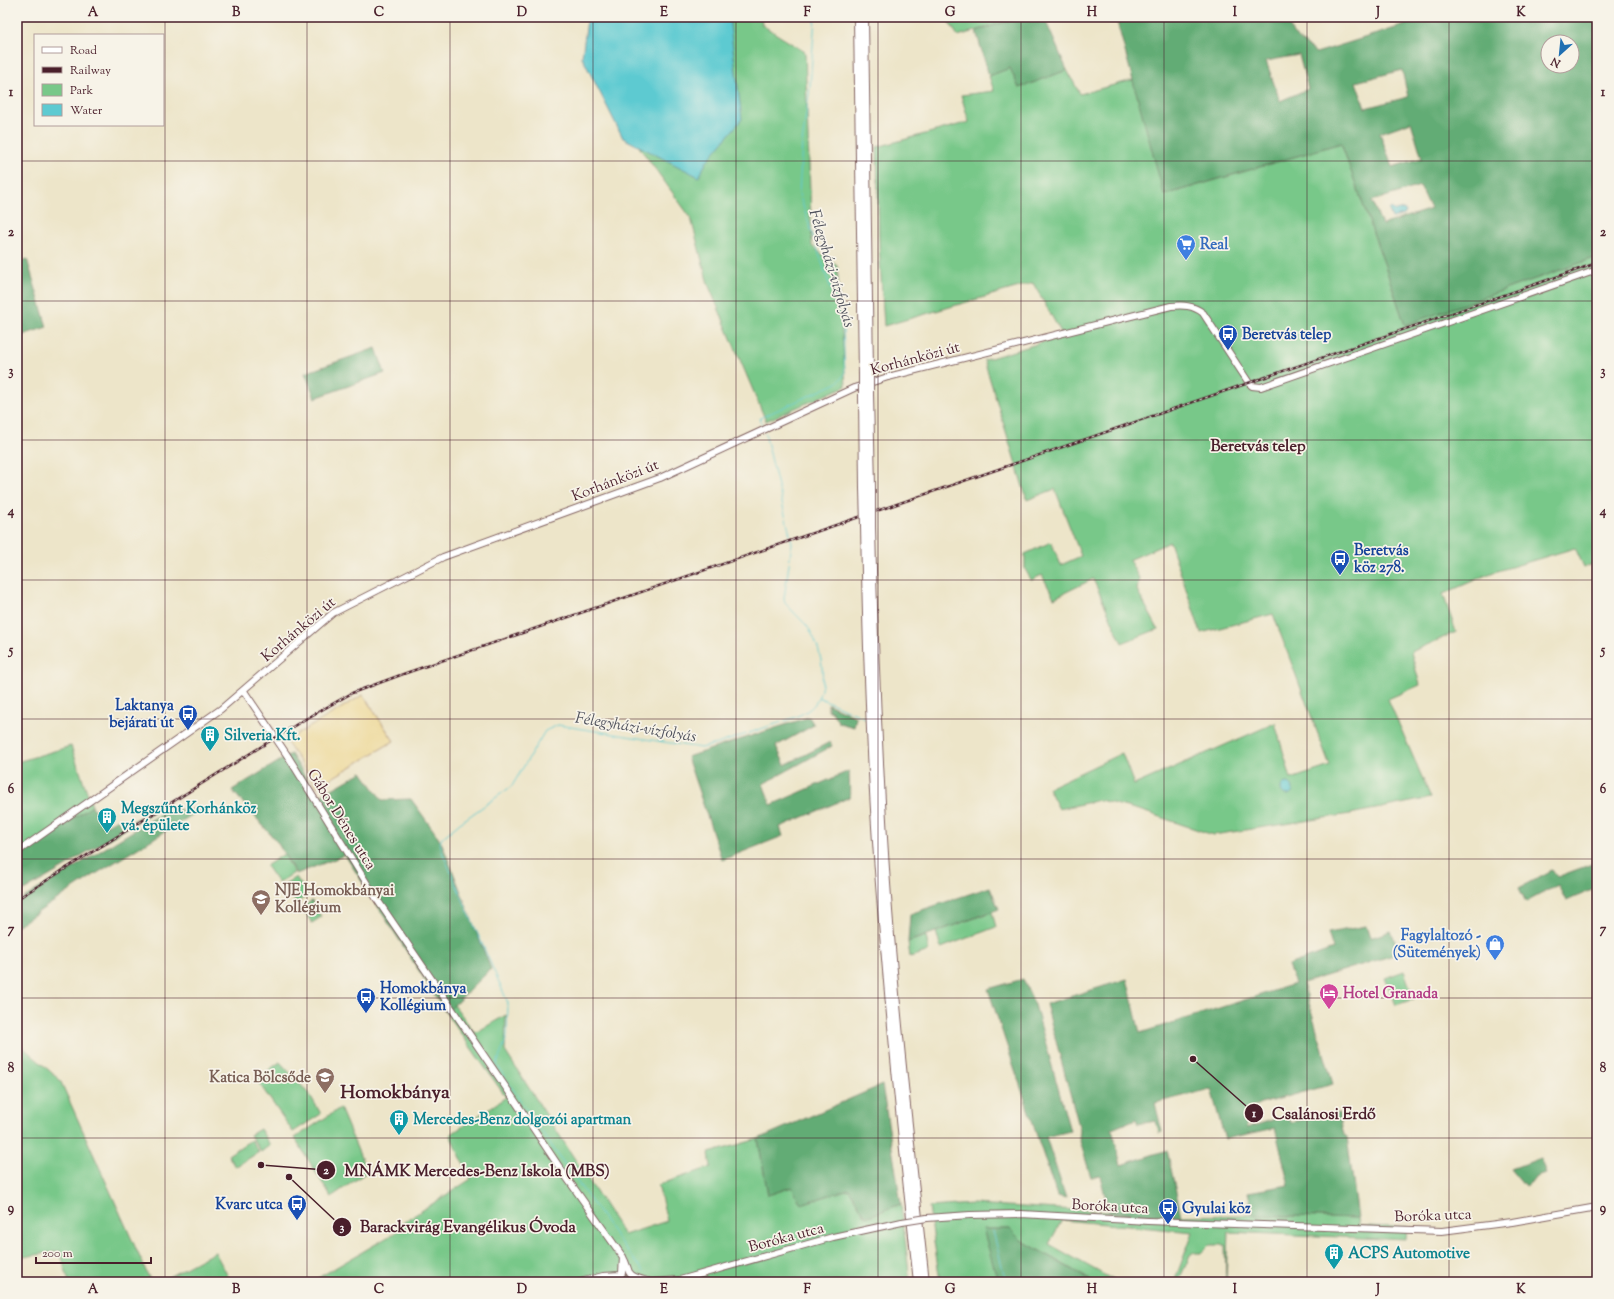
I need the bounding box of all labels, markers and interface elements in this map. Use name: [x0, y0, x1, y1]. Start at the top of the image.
text: A: [88, 4, 99, 22]
text: B: [232, 4, 241, 22]
text: C: [374, 4, 384, 22]
text: D: [517, 4, 527, 22]
text: E: [660, 4, 668, 22]
text: F: [803, 4, 811, 22]
text: G: [945, 4, 956, 22]
text: H: [1087, 4, 1098, 22]
text: I: [1233, 4, 1238, 22]
text: J: [1375, 4, 1380, 22]
text: K: [1516, 4, 1526, 22]
legend: [34, 34, 164, 126]
north arrow: [1540, 34, 1580, 74]
text: Road: [70, 42, 97, 60]
text: N: [1548, 53, 1564, 72]
text: Railway: [70, 62, 111, 80]
text: Park: [70, 82, 93, 100]
text: 1: [9, 84, 14, 102]
text: 1: [1601, 84, 1606, 102]
text: Water: [70, 102, 103, 120]
water label: Félegyházi-vízfolyás: [802, 207, 860, 331]
text: 2: [8, 224, 15, 242]
text: 2: [1600, 224, 1607, 242]
supermarket icon: Real: [1175, 233, 1197, 261]
place label: Real: [1200, 235, 1229, 256]
bus stop icon: Beretvás telep: [1217, 323, 1239, 351]
place label: Beretvás telep: [1242, 325, 1332, 346]
street label: Korhánközi út: [868, 337, 962, 381]
text: 3: [8, 363, 14, 381]
text: 3: [1600, 363, 1606, 381]
district label: Beretvás telep: [1210, 436, 1306, 459]
street label: Korhánközi út: [569, 455, 662, 508]
text: 4: [7, 503, 15, 521]
text: 4: [1599, 503, 1607, 521]
place label: Beretvás köz 278.: [1353, 541, 1409, 579]
bus stop icon: Beretvás köz 278.: [1329, 548, 1351, 576]
street label: Korhánközi út: [257, 593, 341, 668]
text: 5: [8, 642, 14, 660]
text: 5: [1600, 642, 1606, 660]
place label: Laktanya bejárati út: [108, 696, 175, 734]
bus stop icon: Laktanya bejárati út: [177, 703, 199, 731]
water label: Félegyházi-vízfolyás: [573, 708, 698, 749]
building icon: Silveria Kft.: [199, 724, 221, 752]
place label: Silveria Kft.: [224, 726, 301, 747]
street label: Gábor Dénes utca: [301, 765, 380, 874]
text: 6: [8, 781, 15, 799]
text: 6: [1600, 781, 1607, 799]
place label: Megszűnt Korhánköz vá. épülete: [121, 799, 257, 837]
building icon: Megszűnt Korhánköz vá. épülete: [96, 806, 118, 834]
place label: NJE Homokbányai Kollégium: [275, 881, 395, 919]
school or university icon: NJE Homokbányai Kollégium: [250, 888, 272, 916]
text: 7: [8, 921, 15, 939]
text: 7: [1600, 921, 1607, 939]
place label: Fagylaltozó - (Sütemények): [1393, 926, 1481, 964]
shop icon: Fagylaltozó - (Sütemények): [1484, 933, 1506, 961]
place label: Homokbánya Kollégium: [380, 979, 467, 1017]
hotel icon: Hotel Granada: [1318, 982, 1340, 1010]
place label: Hotel Granada: [1343, 984, 1438, 1005]
bus stop icon: Homokbánya Kollégium: [355, 986, 377, 1014]
text: 8: [8, 1060, 15, 1078]
text: 8: [1600, 1060, 1607, 1078]
school or university icon: Katica Bölcsőde: [314, 1066, 336, 1094]
place label: Katica Bölcsőde: [209, 1068, 311, 1089]
district label: Homokbánya: [340, 1080, 450, 1107]
callout: Csalánosi Erdő: [1244, 1099, 1384, 1127]
text: Csalánosi Erdő: [1272, 1104, 1376, 1127]
text: 1: [1251, 1105, 1257, 1123]
building icon: Mercedes-Benz dolgozói apartman: [388, 1108, 410, 1136]
place label: Mercedes-Benz dolgozói apartman: [413, 1110, 632, 1131]
callout: MNÁMK Mercedes-Benz Iskola (MBS): [316, 1156, 618, 1184]
text: MNÁMK Mercedes-Benz Iskola (MBS): [344, 1160, 610, 1184]
text: 2: [323, 1162, 329, 1180]
bus stop icon: Kvarc utca: [286, 1193, 308, 1221]
place label: Kvarc utca: [215, 1195, 283, 1216]
street label: Boróka utca: [1071, 1195, 1149, 1220]
bus stop icon: Gyulai köz: [1157, 1197, 1179, 1225]
place label: Gyulai köz: [1182, 1199, 1251, 1220]
text: 9: [8, 1200, 15, 1218]
text: 9: [1600, 1200, 1607, 1218]
street label: Boróka utca: [1394, 1205, 1472, 1228]
callout: Barackvirág Evangélikus Óvoda: [332, 1213, 584, 1241]
text: Barackvirág Evangélikus Óvoda: [360, 1216, 577, 1240]
street label: Boróka utca: [746, 1218, 826, 1259]
text: 3: [340, 1219, 345, 1237]
scale bar: [36, 1239, 151, 1265]
building icon: ACPS Automotive: [1323, 1242, 1345, 1270]
place label: ACPS Automotive: [1348, 1244, 1470, 1265]
text: 200 m: [42, 1245, 73, 1263]
text: A: [88, 1281, 99, 1299]
text: B: [232, 1281, 241, 1299]
text: C: [374, 1281, 384, 1299]
text: D: [517, 1281, 527, 1299]
text: E: [660, 1281, 668, 1299]
text: F: [803, 1281, 811, 1299]
text: G: [945, 1281, 956, 1299]
text: H: [1087, 1281, 1098, 1299]
text: I: [1233, 1281, 1238, 1299]
text: J: [1375, 1281, 1380, 1299]
text: K: [1516, 1281, 1526, 1299]

